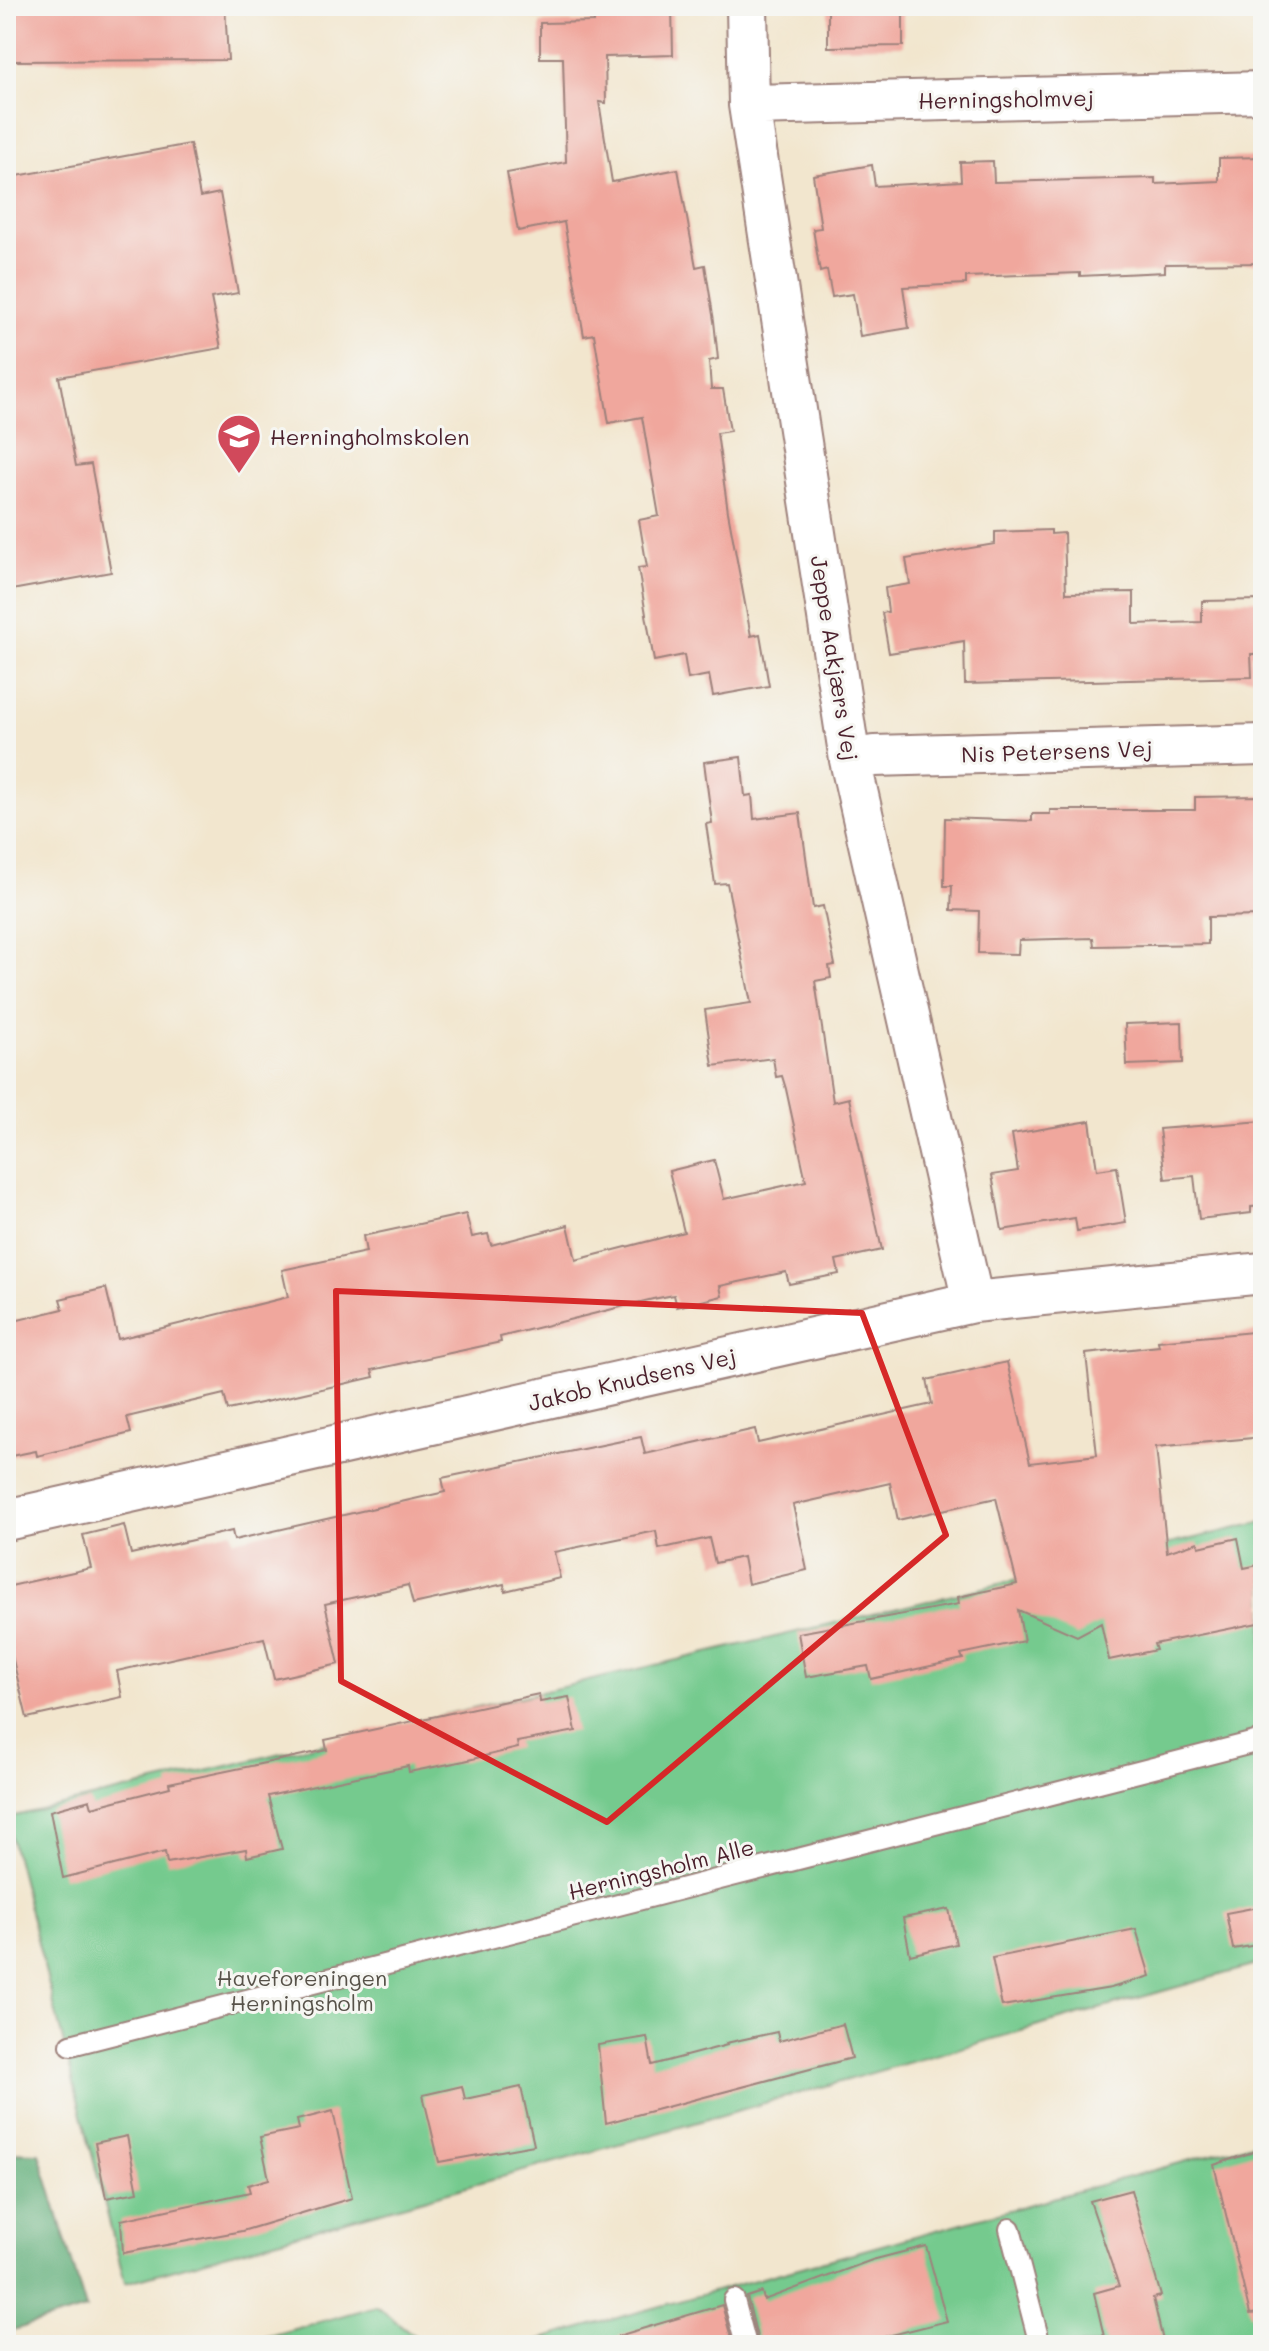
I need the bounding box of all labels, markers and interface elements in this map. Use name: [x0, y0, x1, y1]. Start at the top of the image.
street label: Herningsholmvej: [918, 83, 1094, 115]
school or university icon: Herningholmskolen: [215, 412, 263, 475]
place label: Herningholmskolen: [270, 422, 469, 451]
street label: Jeppe Aakjærs Vej: [804, 553, 866, 763]
street label: Nis Petersens Vej: [961, 733, 1153, 769]
street label: Jakob Knudsens Vej: [525, 1341, 739, 1417]
street label: Herningsholm Alle: [565, 1832, 757, 1906]
park label: Haveforeningen Herningsholm: [217, 1963, 387, 2017]

